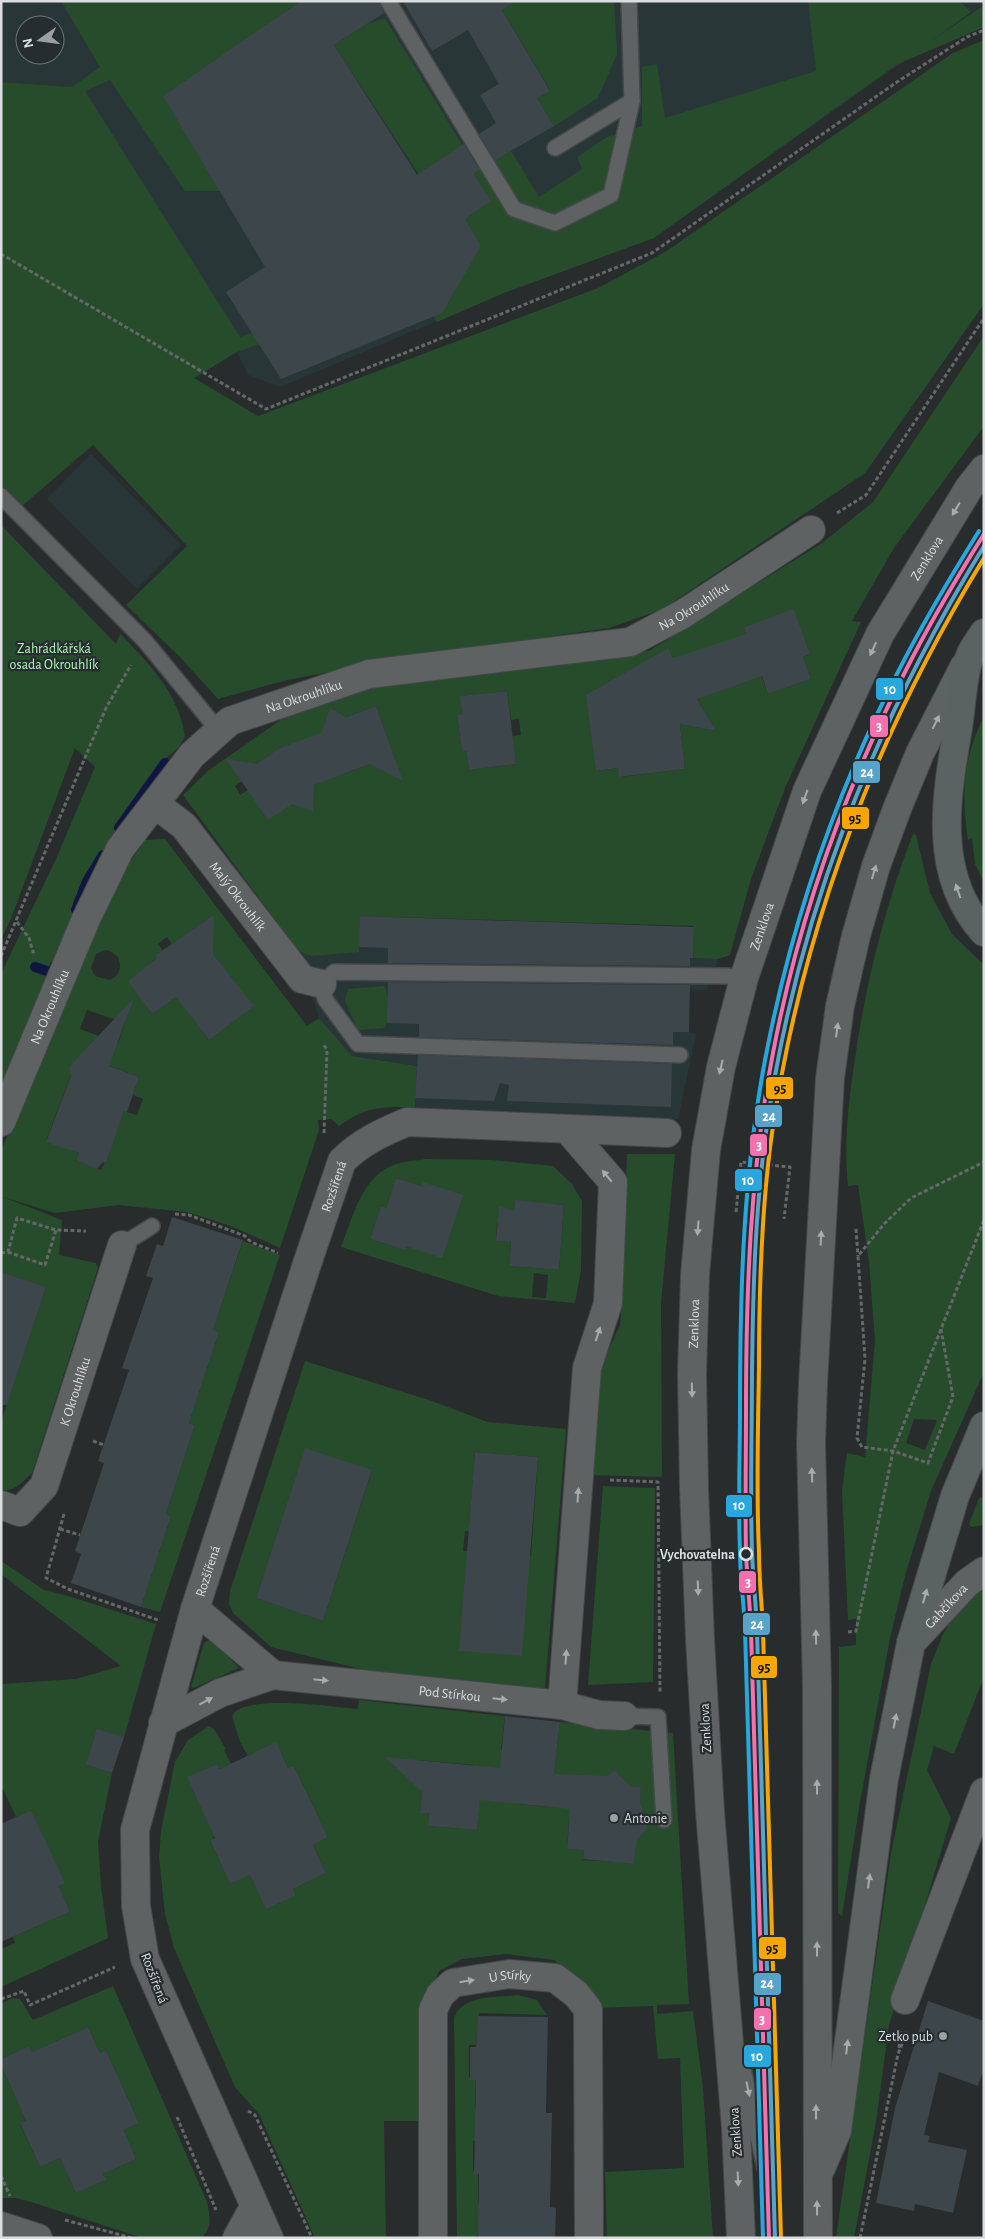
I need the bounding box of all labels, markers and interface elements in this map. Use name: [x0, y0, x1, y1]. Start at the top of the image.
north arrow: [15, 15, 65, 65]
text: N: [20, 36, 36, 49]
one-way arrow: [951, 503, 960, 516]
street label: Zenklova: [908, 533, 946, 583]
street label: Na Okrouhlíku: [657, 580, 732, 634]
park label: Zahrádkářská osada Okrouhlík: [10, 642, 99, 672]
one-way arrow: [869, 642, 877, 656]
line badge: 10: [875, 677, 904, 701]
street label: Na Okrouhlíku: [264, 678, 344, 716]
text: 10: [884, 683, 896, 697]
line badge: 3: [869, 714, 889, 738]
one-way arrow: [932, 715, 940, 729]
text: 3: [876, 720, 882, 734]
line badge: 24: [852, 760, 881, 784]
text: 24: [860, 766, 874, 780]
one-way arrow: [801, 789, 808, 804]
line badge: 95: [841, 806, 870, 830]
text: 95: [849, 812, 861, 826]
street label: Malý Okrouhlík: [206, 859, 269, 935]
one-way arrow: [871, 864, 879, 879]
one-way arrow: [954, 883, 962, 898]
street label: Zenklova: [748, 900, 777, 952]
street label: Na Okrouhlíku: [28, 968, 72, 1046]
one-way arrow: [833, 1021, 841, 1037]
one-way arrow: [717, 1060, 725, 1075]
line badge: 95: [765, 1076, 794, 1100]
text: 95: [774, 1082, 786, 1096]
line badge: 24: [754, 1104, 783, 1128]
text: 24: [762, 1110, 776, 1124]
line badge: 3: [749, 1133, 768, 1157]
text: 3: [756, 1139, 762, 1153]
street label: Rozšířená: [319, 1159, 350, 1214]
line badge: 10: [734, 1168, 763, 1192]
one-way arrow: [601, 1170, 613, 1182]
text: 10: [742, 1174, 754, 1188]
one-way arrow: [694, 1220, 702, 1236]
one-way arrow: [818, 1230, 826, 1246]
street label: Zenklova: [687, 1298, 702, 1349]
one-way arrow: [594, 1327, 602, 1342]
street label: K Okrouhlíku: [58, 1356, 93, 1428]
one-way arrow: [689, 1382, 697, 1398]
one-way arrow: [808, 1467, 816, 1483]
one-way arrow: [574, 1487, 582, 1503]
line badge: 10: [725, 1494, 753, 1518]
text: 10: [733, 1499, 745, 1513]
street label: Rozšířená: [193, 1543, 223, 1599]
marker: Vychovatelna: [739, 1547, 753, 1561]
place label: Vychovatelna: [660, 1548, 735, 1562]
line badge: 3: [738, 1570, 757, 1594]
text: 3: [745, 1576, 751, 1590]
one-way arrow: [694, 1580, 702, 1596]
street label: Gabčíkova: [922, 1581, 971, 1632]
one-way arrow: [921, 1588, 929, 1603]
line badge: 24: [742, 1612, 771, 1636]
text: 24: [750, 1618, 764, 1632]
one-way arrow: [812, 1629, 820, 1645]
one-way arrow: [562, 1649, 570, 1665]
line badge: 95: [750, 1655, 778, 1679]
text: 95: [758, 1661, 770, 1675]
one-way arrow: [314, 1676, 330, 1684]
street label: Pod Stírkou: [418, 1684, 481, 1705]
one-way arrow: [493, 1695, 509, 1703]
one-way arrow: [199, 1697, 214, 1705]
street label: Zenklova: [698, 1702, 714, 1753]
one-way arrow: [892, 1712, 900, 1728]
one-way arrow: [813, 1779, 821, 1795]
marker: Antonie: [608, 1812, 620, 1824]
place label: Antonie: [624, 1812, 667, 1826]
one-way arrow: [866, 1873, 874, 1889]
line badge: 95: [758, 1936, 787, 1960]
one-way arrow: [813, 1941, 821, 1957]
text: 95: [766, 1942, 778, 1956]
street label: Rozšířená: [138, 1951, 170, 2006]
street label: U Stírky: [488, 1968, 532, 1985]
line badge: 24: [753, 1972, 782, 1996]
one-way arrow: [459, 1976, 475, 1984]
text: 24: [760, 1977, 774, 1991]
line badge: 3: [753, 2007, 772, 2031]
text: 3: [759, 2013, 765, 2027]
place label: Zetko pub: [878, 2030, 933, 2044]
marker: Zetko pub: [937, 2030, 949, 2042]
one-way arrow: [844, 2039, 852, 2055]
line badge: 10: [743, 2044, 772, 2068]
text: 10: [751, 2050, 763, 2064]
one-way arrow: [744, 2082, 752, 2097]
one-way arrow: [812, 2104, 820, 2120]
street label: Zenklova: [727, 2106, 745, 2157]
one-way arrow: [735, 2171, 743, 2187]
one-way arrow: [813, 2200, 821, 2216]

